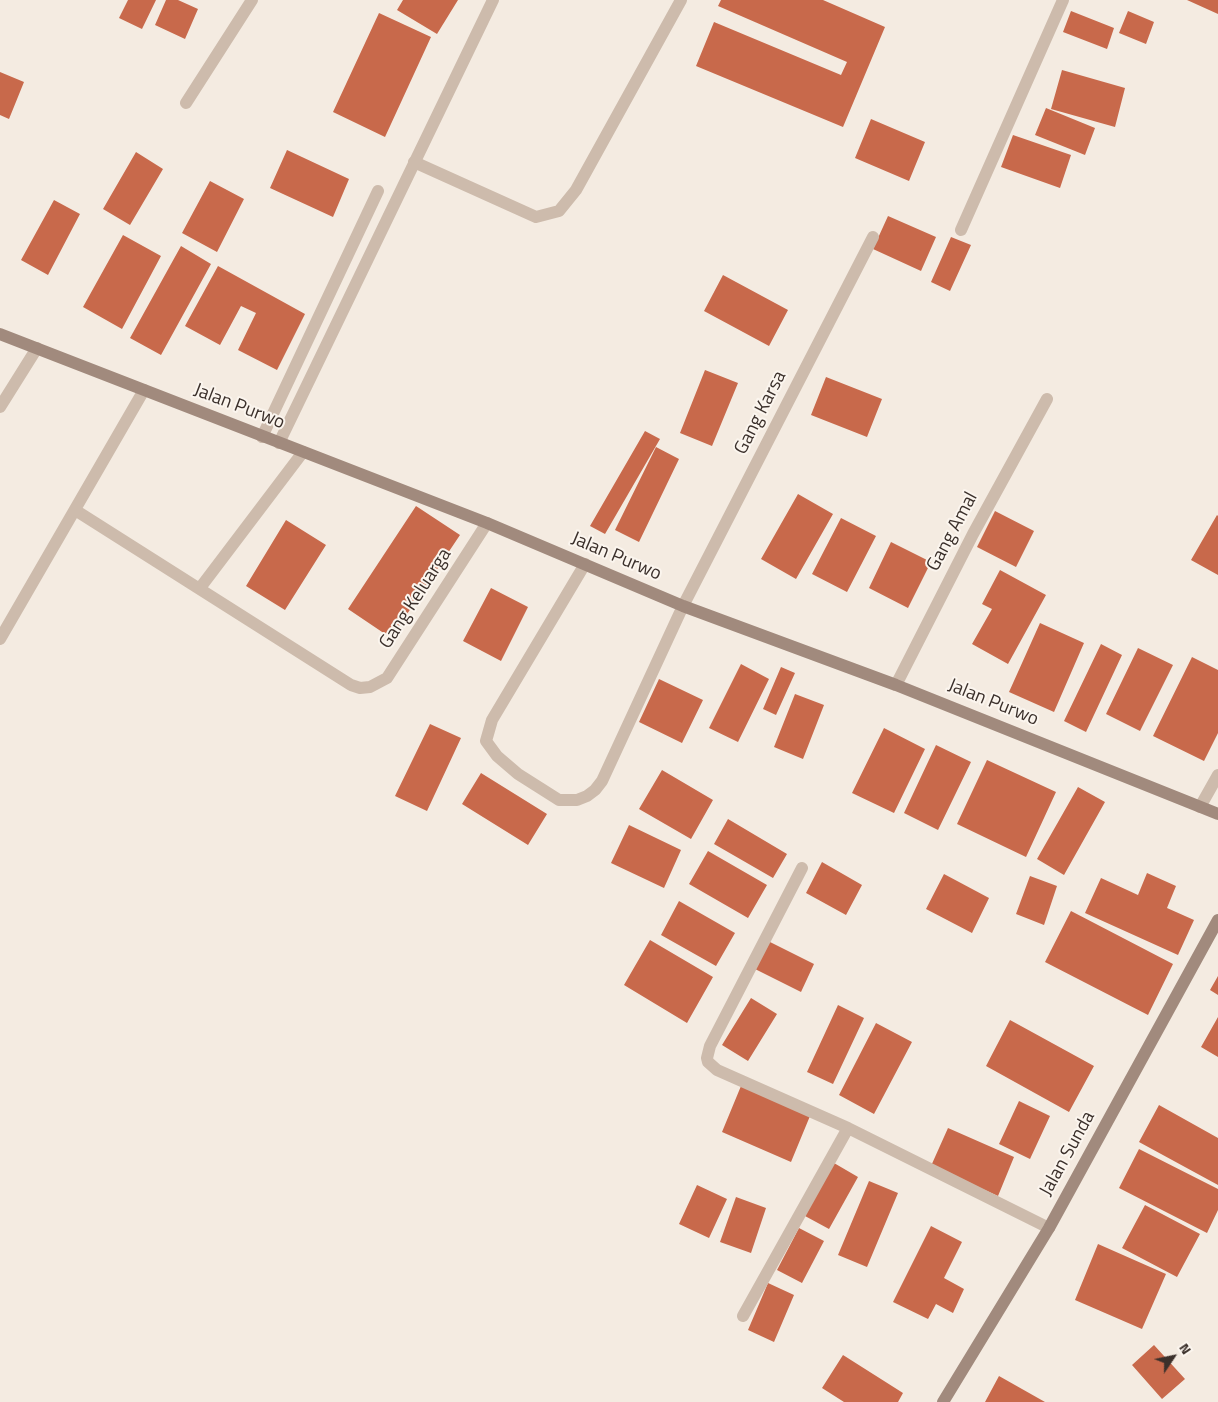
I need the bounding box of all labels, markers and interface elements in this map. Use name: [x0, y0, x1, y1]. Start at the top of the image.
street label: Gang Karsa: [730, 367, 792, 459]
street label: Jalan Purwo: [190, 379, 288, 435]
street label: Gang Amal: [923, 488, 983, 576]
street label: Jalan Purwo: [568, 528, 664, 586]
street label: Gang Keluarga: [375, 544, 457, 654]
street label: Jalan Purwo: [944, 675, 1042, 731]
street label: Jalan Sunda: [1035, 1108, 1101, 1200]
north arrow: [1148, 1332, 1198, 1382]
text: N: [1174, 1338, 1197, 1358]

